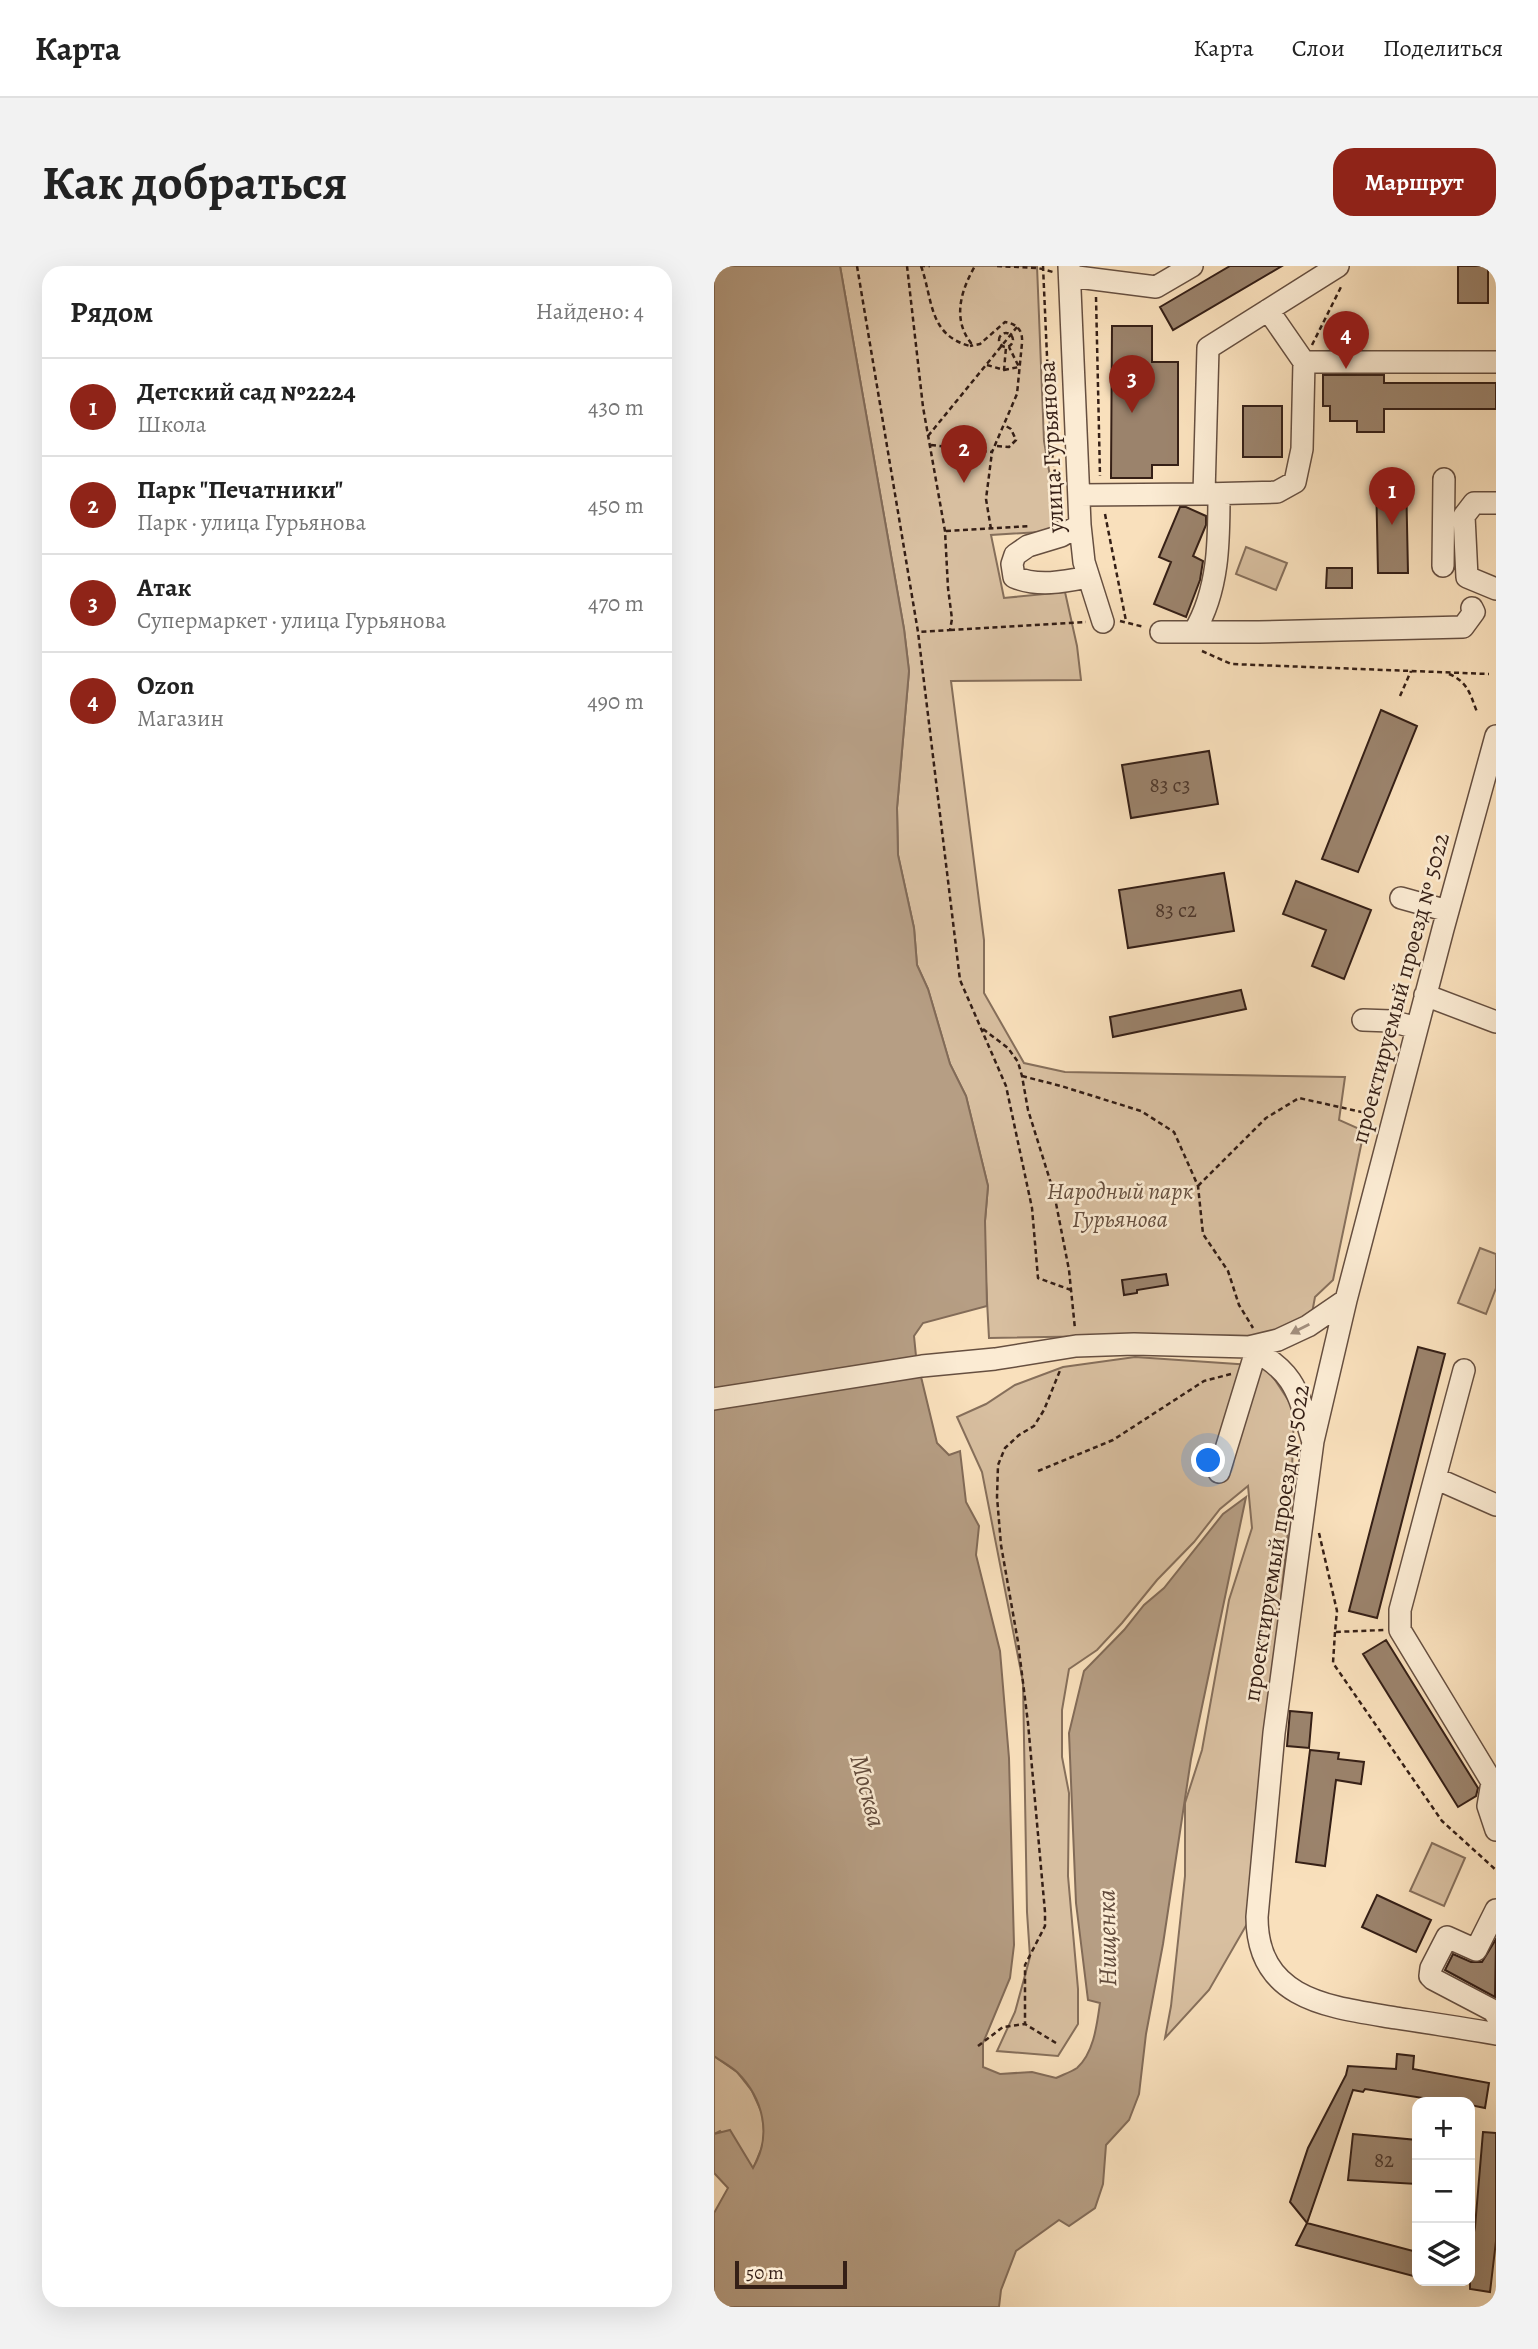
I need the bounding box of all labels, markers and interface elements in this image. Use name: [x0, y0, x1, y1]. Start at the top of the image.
text: Карта: [35, 26, 121, 71]
text: Карта: [1193, 32, 1254, 64]
text: Слои: [1292, 32, 1345, 64]
text: Поделиться: [1383, 32, 1503, 64]
button: Маршрут: [1333, 148, 1496, 216]
text: Как добраться: [42, 149, 348, 216]
text: Рядом: [70, 292, 153, 332]
text: Найдено: 4: [536, 296, 644, 327]
pin: 4: [1323, 311, 1369, 369]
pin: 3: [1109, 355, 1155, 413]
street label: улица Гурьянова: [1031, 360, 1072, 535]
text: Детский сад №2224: [137, 374, 356, 409]
text: 1: [89, 392, 97, 423]
text: 430 m: [588, 392, 644, 423]
text: Школа: [137, 409, 206, 440]
pin: 2: [941, 425, 987, 483]
pin: 1: [1369, 467, 1415, 525]
text: Парк "Печатники": [137, 472, 343, 507]
text: 2: [87, 490, 99, 521]
text: 450 m: [588, 490, 644, 521]
text: Парк · улица Гурьянова: [137, 507, 366, 538]
text: Атак: [137, 570, 192, 605]
text: 3: [88, 588, 98, 619]
text: 470 m: [588, 588, 644, 619]
text: Супермаркет · улица Гурьянова: [137, 605, 446, 636]
text: Ozon: [137, 668, 195, 703]
text: 4: [88, 686, 98, 717]
text: 490 m: [587, 686, 644, 717]
text: Магазин: [137, 703, 224, 734]
house number: 83 с3: [1150, 771, 1190, 799]
street label: проектируемый проезд № 5022: [1343, 829, 1457, 1147]
house number: 83 с2: [1155, 896, 1197, 924]
park label: Народный парк Гурьянова: [1047, 1175, 1193, 1235]
one-way arrow: [1290, 1324, 1310, 1335]
street label: проектируемый проезд № 5022: [1235, 1382, 1317, 1704]
your location: [1191, 1443, 1225, 1477]
water label: Москва: [842, 1751, 894, 1831]
water label: Нищенка: [1089, 1889, 1125, 1987]
map controls: [1412, 2097, 1475, 2286]
button: +: [1412, 2097, 1475, 2160]
house number: 82: [1374, 2146, 1394, 2174]
button: −: [1412, 2160, 1475, 2223]
button: layers: [1412, 2223, 1475, 2286]
scale bar: [735, 2258, 847, 2290]
text: 50 m: [746, 2260, 784, 2286]

